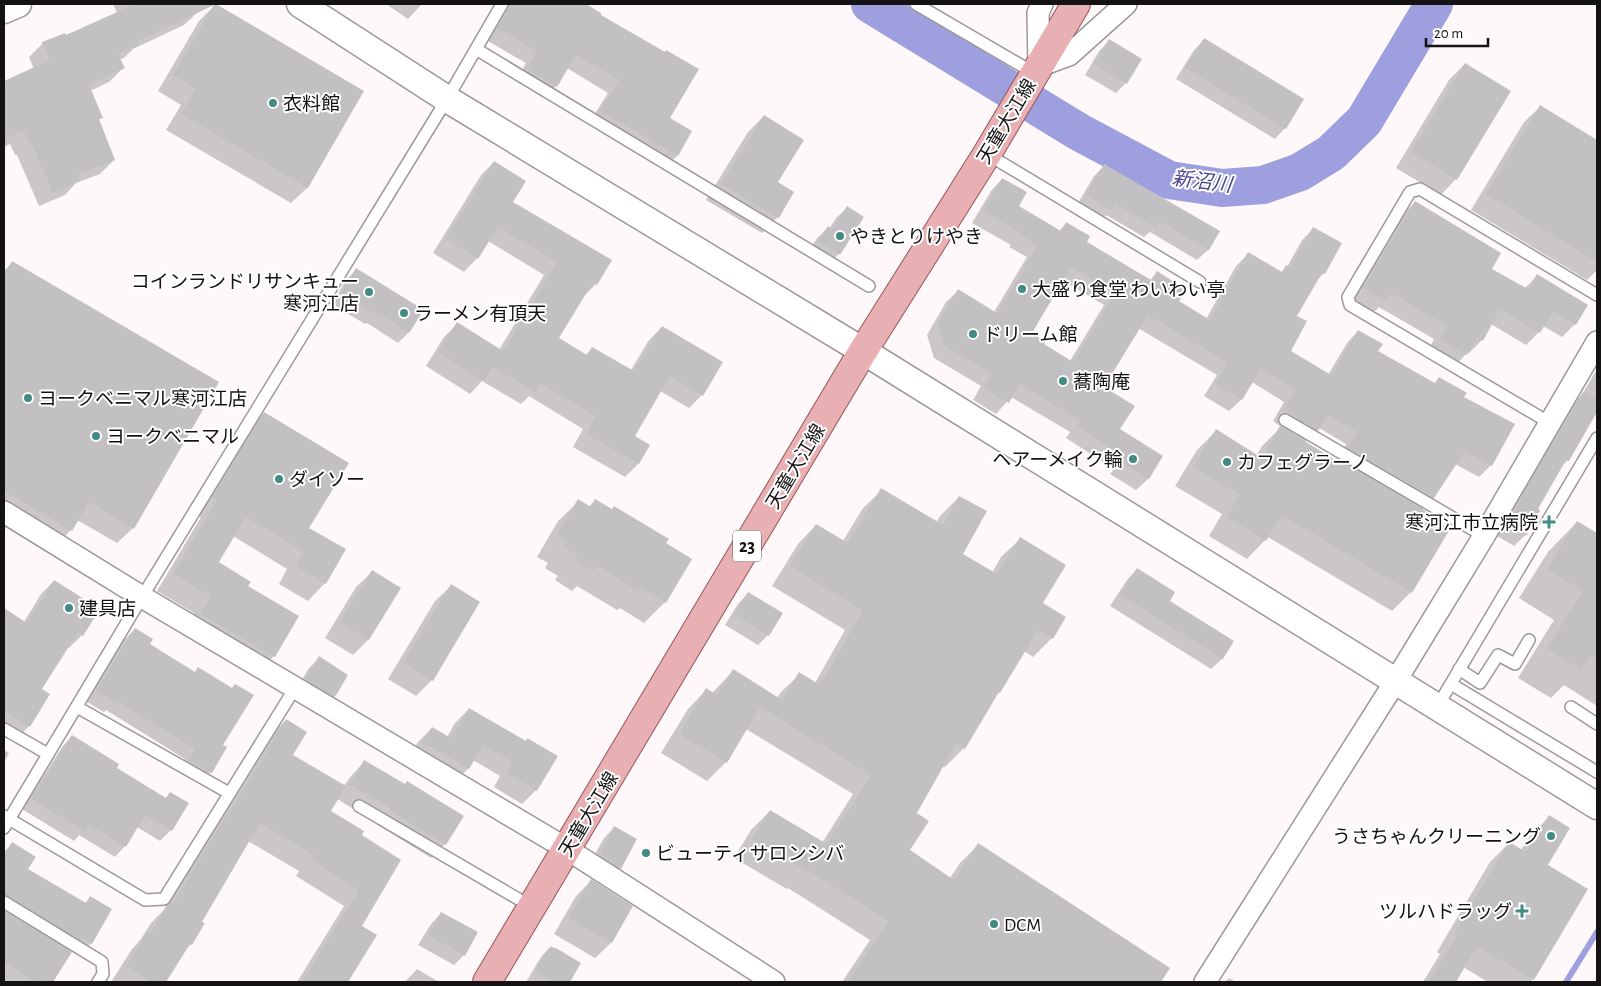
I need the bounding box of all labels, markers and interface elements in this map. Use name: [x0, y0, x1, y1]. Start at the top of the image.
scale bar: [1426, 15, 1488, 47]
text: 20 m: [1434, 26, 1463, 41]
street label: 天童大江線: [973, 75, 1040, 167]
place label: 衣料館: [283, 94, 340, 114]
marker: 衣料館: [267, 97, 279, 109]
water label: 新沼川: [1171, 167, 1235, 196]
place label: やきとりけやき: [850, 227, 983, 247]
marker: やきとりけやき: [834, 230, 846, 242]
place label: コインランドリサンキュー 寒河江店: [131, 272, 359, 314]
place label: 大盛り食堂 わいわい亭: [1032, 279, 1225, 300]
marker: 大盛り食堂 わいわい亭: [1016, 283, 1028, 295]
marker: コインランドリサンキュー 寒河江店: [363, 286, 375, 298]
place label: ラーメン有頂天: [414, 304, 546, 324]
marker: ラーメン有頂天: [398, 307, 410, 319]
place label: ドリーム館: [983, 325, 1077, 345]
marker: ドリーム館: [967, 328, 979, 340]
place label: 蕎陶庵: [1073, 372, 1130, 392]
marker: 蕎陶庵: [1057, 375, 1069, 387]
place label: ヨークベニマル寒河江店: [38, 388, 247, 409]
marker: ヨークベニマル寒河江店: [22, 392, 34, 404]
street label: 天童大江線: [762, 420, 829, 512]
place label: ヨークベニマル: [106, 427, 239, 447]
marker: ヨークベニマル: [90, 430, 102, 442]
place label: ヘアーメイク輪: [992, 449, 1123, 470]
marker: ヘアーメイク輪: [1127, 453, 1139, 465]
place label: カフェグラーノ: [1237, 453, 1369, 473]
marker: カフェグラーノ: [1221, 456, 1233, 468]
place label: ダイソー: [289, 469, 365, 490]
marker: ダイソー: [273, 473, 285, 485]
place label: 寒河江市立病院: [1405, 512, 1538, 533]
marker: 寒河江市立病院: [1542, 515, 1556, 529]
road number: 23: [733, 530, 761, 562]
place label: 建具店: [79, 598, 136, 619]
marker: 建具店: [63, 602, 75, 614]
street label: 天童大江線: [555, 768, 622, 860]
place label: うさちゃんクリーニング: [1332, 827, 1541, 847]
marker: うさちゃんクリーニング: [1545, 830, 1557, 842]
place label: ビューティサロンシバ: [656, 844, 844, 864]
marker: ビューティサロンシバ: [640, 847, 652, 859]
place label: ツルハドラッグ: [1379, 902, 1512, 922]
marker: ツルハドラッグ: [1516, 905, 1528, 917]
place label: DCM: [1004, 916, 1041, 935]
marker: DCM: [988, 918, 1000, 930]

